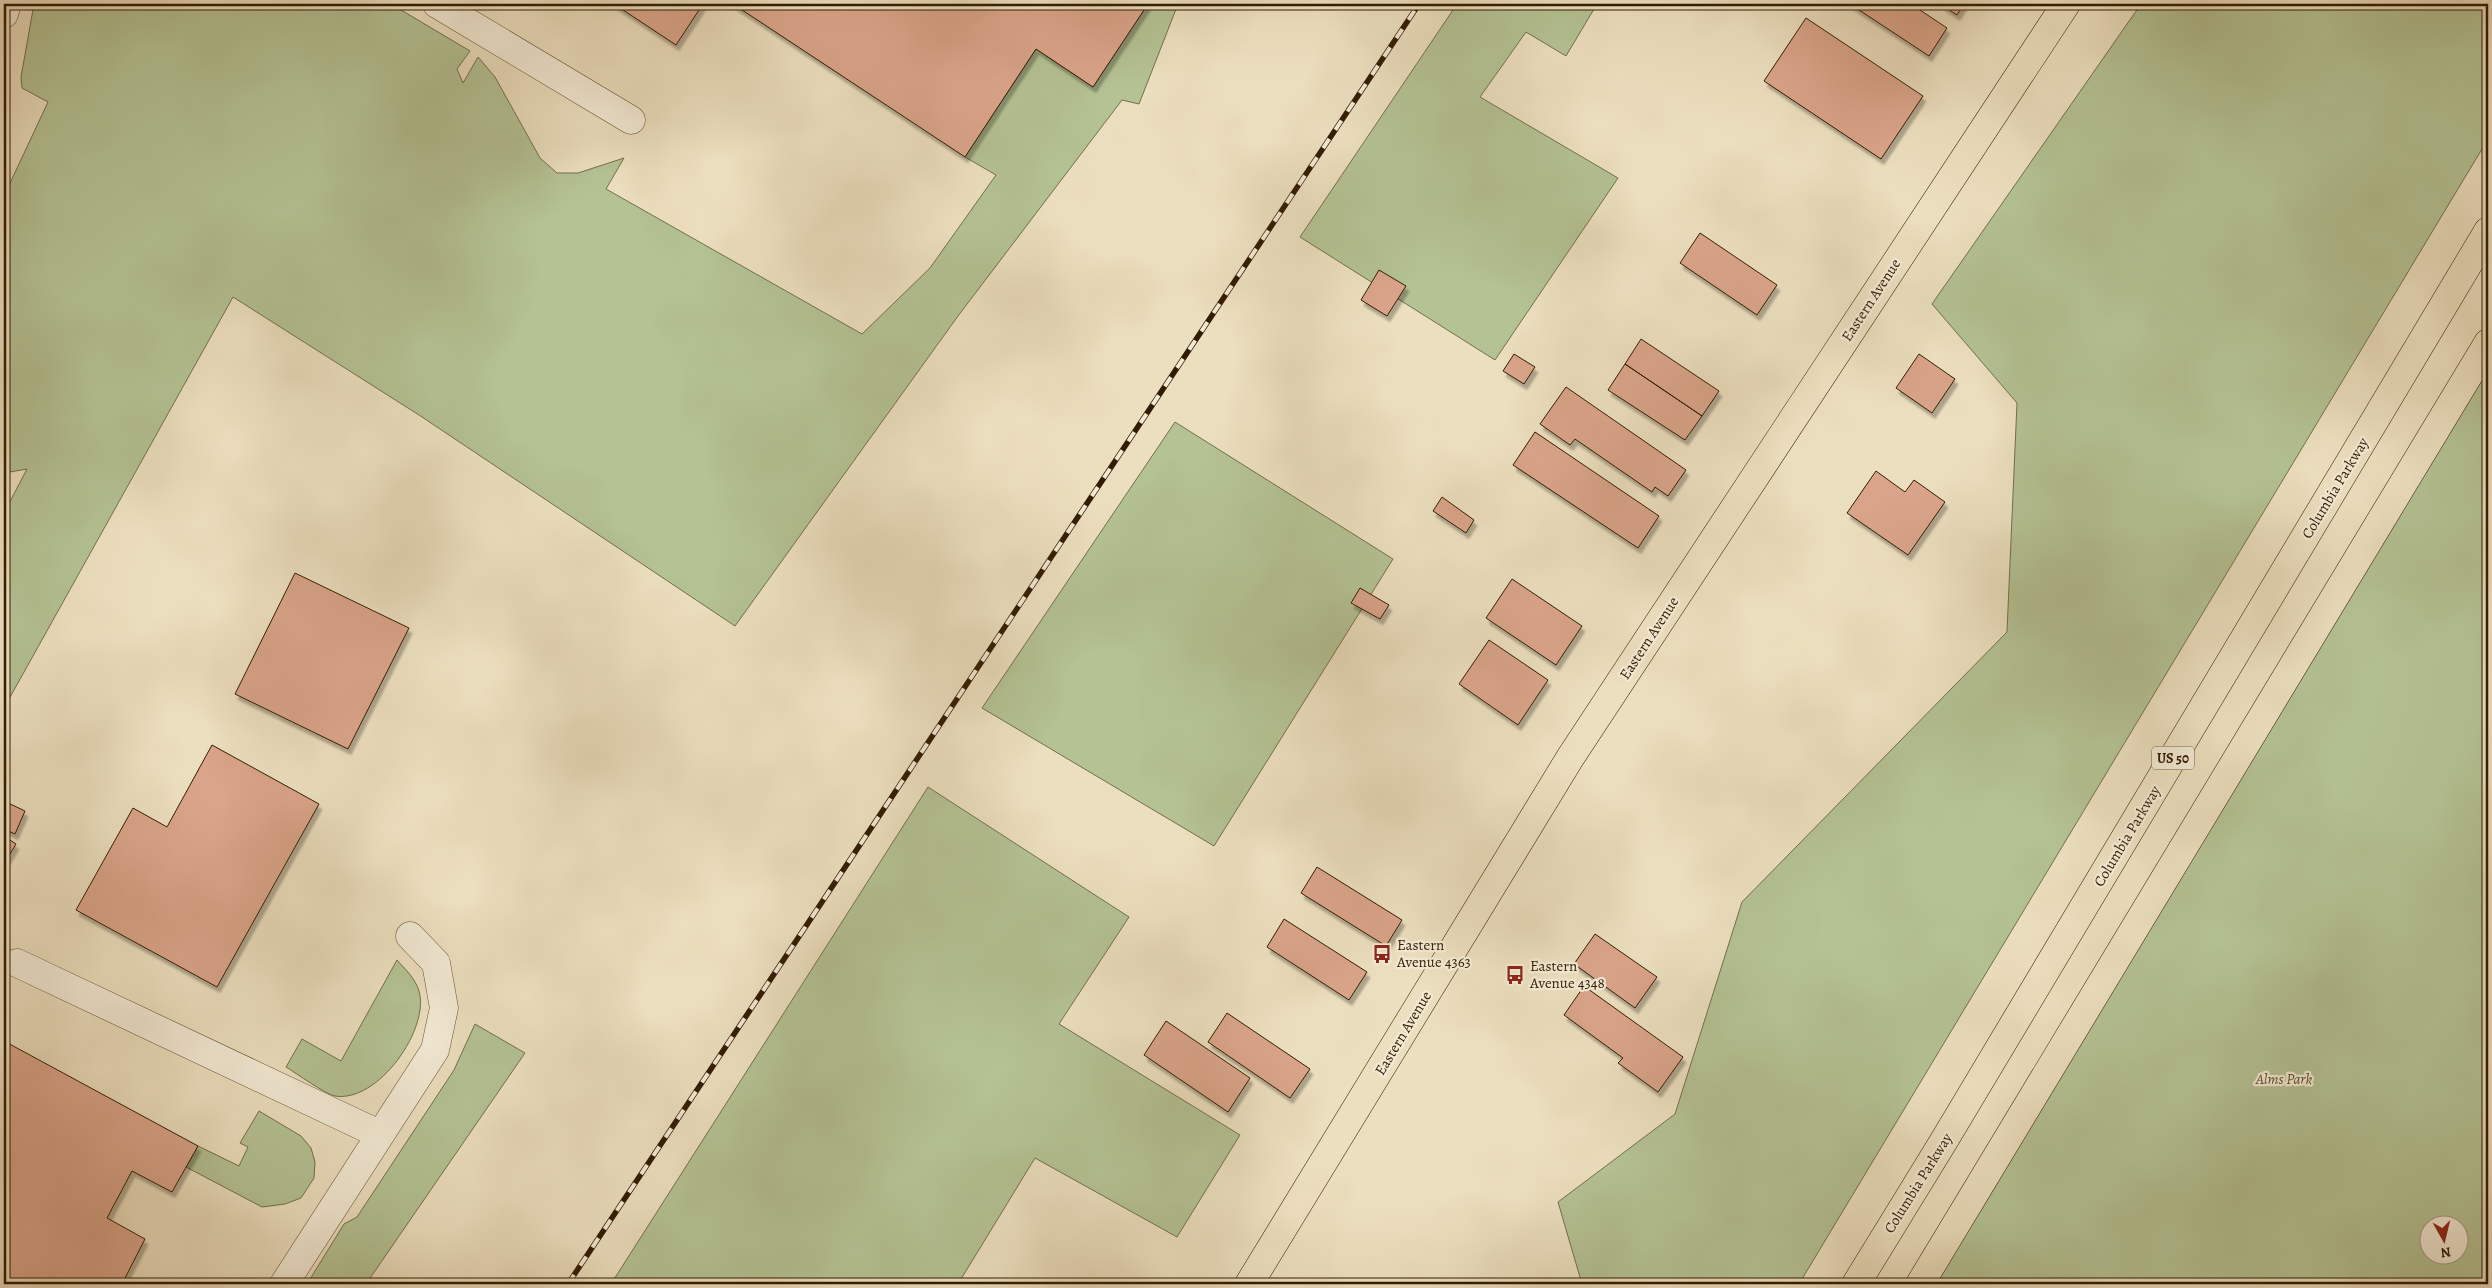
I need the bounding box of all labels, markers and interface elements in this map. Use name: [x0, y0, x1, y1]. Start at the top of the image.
street label: Eastern Avenue: [1837, 255, 1905, 345]
street label: Columbia Parkway: [2297, 434, 2373, 542]
street label: Eastern Avenue: [1615, 593, 1683, 683]
road number: US 50: [2152, 746, 2194, 770]
street label: Columbia Parkway: [2089, 782, 2165, 890]
place label: Eastern Avenue 4363: [1396, 935, 1471, 972]
bus stop icon: Eastern Avenue 4363: [1371, 943, 1393, 965]
place label: Eastern Avenue 4348: [1529, 956, 1605, 993]
bus stop icon: Eastern Avenue 4348: [1504, 964, 1526, 986]
street label: Eastern Avenue: [1370, 987, 1436, 1079]
park label: Alms Park: [2255, 1069, 2313, 1089]
street label: Columbia Parkway: [1879, 1129, 1957, 1237]
north arrow: [2420, 1216, 2470, 1266]
text: N: [2439, 1242, 2452, 1262]

